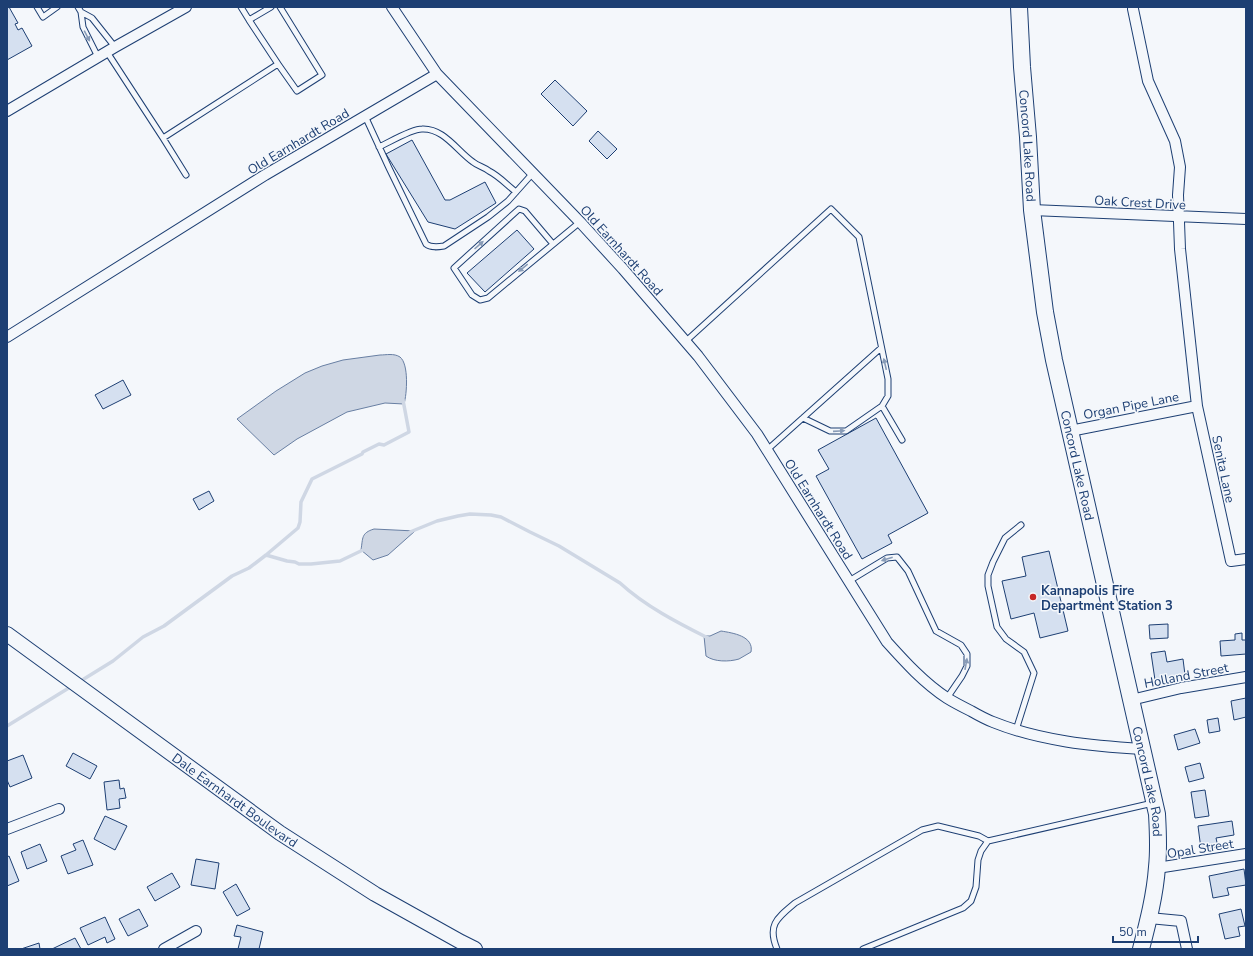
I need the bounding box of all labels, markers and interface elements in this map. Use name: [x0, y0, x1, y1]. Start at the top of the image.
one-way arrow: [84, 30, 90, 41]
street label: Concord Lake Road: [1014, 89, 1040, 202]
street label: Old Earnhardt Road: [244, 104, 353, 179]
street label: Oak Crest Drive: [1094, 192, 1186, 214]
street label: Old Earnhardt Road: [576, 202, 667, 300]
one-way arrow: [474, 240, 484, 250]
one-way arrow: [518, 264, 529, 273]
one-way arrow: [881, 357, 887, 370]
street label: Organ Pipe Lane: [1082, 388, 1181, 424]
street label: Concord Lake Road: [1056, 409, 1098, 522]
one-way arrow: [833, 427, 845, 434]
street label: Senita Lane: [1207, 434, 1239, 505]
street label: Old Earnhardt Road: [780, 456, 856, 563]
one-way arrow: [881, 557, 893, 563]
place label: Kannapolis Fire Department Station 3: [1041, 582, 1173, 615]
marker: Kannapolis Fire Department Station 3: [1028, 592, 1038, 602]
one-way arrow: [963, 658, 969, 671]
street label: Holland Street: [1143, 659, 1230, 693]
street label: Concord Lake Road: [1127, 725, 1166, 837]
street label: Dale Earnhardt Boulevard: [168, 749, 301, 852]
street label: Opal Street: [1166, 835, 1235, 863]
scale bar: [1113, 918, 1198, 944]
text: 50 m: [1119, 924, 1147, 940]

